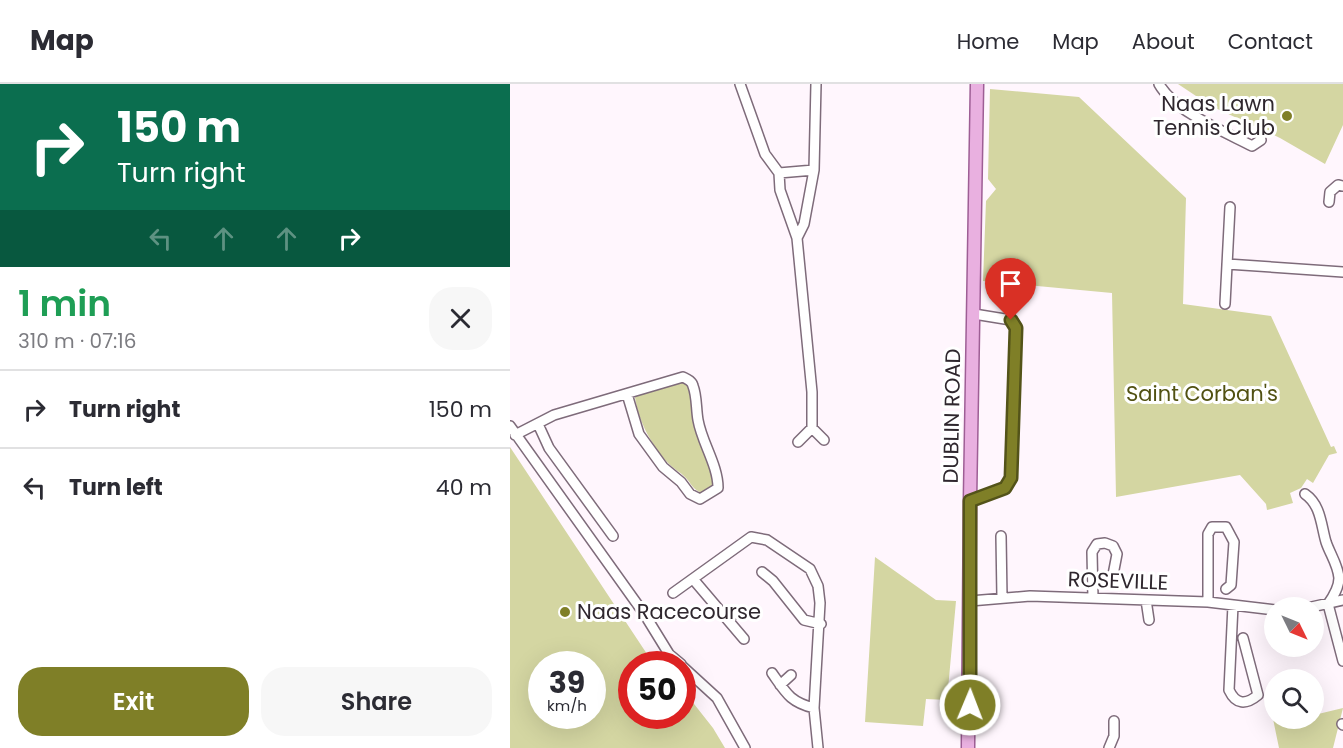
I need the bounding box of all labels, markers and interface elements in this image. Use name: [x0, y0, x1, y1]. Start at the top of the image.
text: Map: [30, 21, 94, 60]
text: Home: [957, 27, 1019, 56]
text: Map: [1052, 27, 1099, 56]
text: About: [1132, 27, 1195, 56]
text: Contact: [1228, 27, 1313, 56]
place label: Naas Lawn Tennis Club: [1153, 89, 1275, 142]
text: 150 m: [117, 98, 241, 157]
icon: right: [18, 108, 96, 186]
marker: Naas Lawn Tennis Club: [1280, 109, 1294, 123]
text: Turn right: [117, 154, 246, 191]
icon: left: [144, 222, 177, 255]
icon: ahead: [207, 222, 240, 255]
icon: ahead: [270, 222, 303, 255]
icon: right: [333, 222, 366, 255]
pin: [985, 258, 1036, 320]
icon: arrive: [994, 267, 1027, 300]
text: 1 min: [18, 278, 111, 329]
button: close: [429, 287, 492, 350]
text: 310 m · 07:16: [18, 327, 136, 355]
street label: DUBLIN ROAD: [936, 348, 967, 484]
park label: Saint Corban's: [1126, 379, 1278, 408]
icon: right: [18, 393, 51, 426]
text: Turn right: [69, 394, 180, 425]
text: 150 m: [429, 394, 492, 425]
icon: left: [18, 471, 51, 504]
text: Turn left: [69, 472, 163, 503]
text: 40 m: [436, 472, 492, 503]
street label: ROSEVILLE: [1067, 564, 1169, 597]
place label: Naas Racecourse: [577, 597, 761, 626]
north arrow: [1264, 597, 1324, 657]
map controls: [1264, 597, 1324, 729]
marker: Naas Racecourse: [558, 605, 572, 619]
speed limit sign: 50: [618, 651, 696, 729]
text: 39: [549, 661, 585, 704]
button: Exit: [18, 667, 249, 736]
button: Share: [261, 667, 492, 736]
button: search: [1264, 669, 1324, 729]
position arrow: [938, 673, 1002, 737]
text: km/h: [547, 695, 587, 716]

